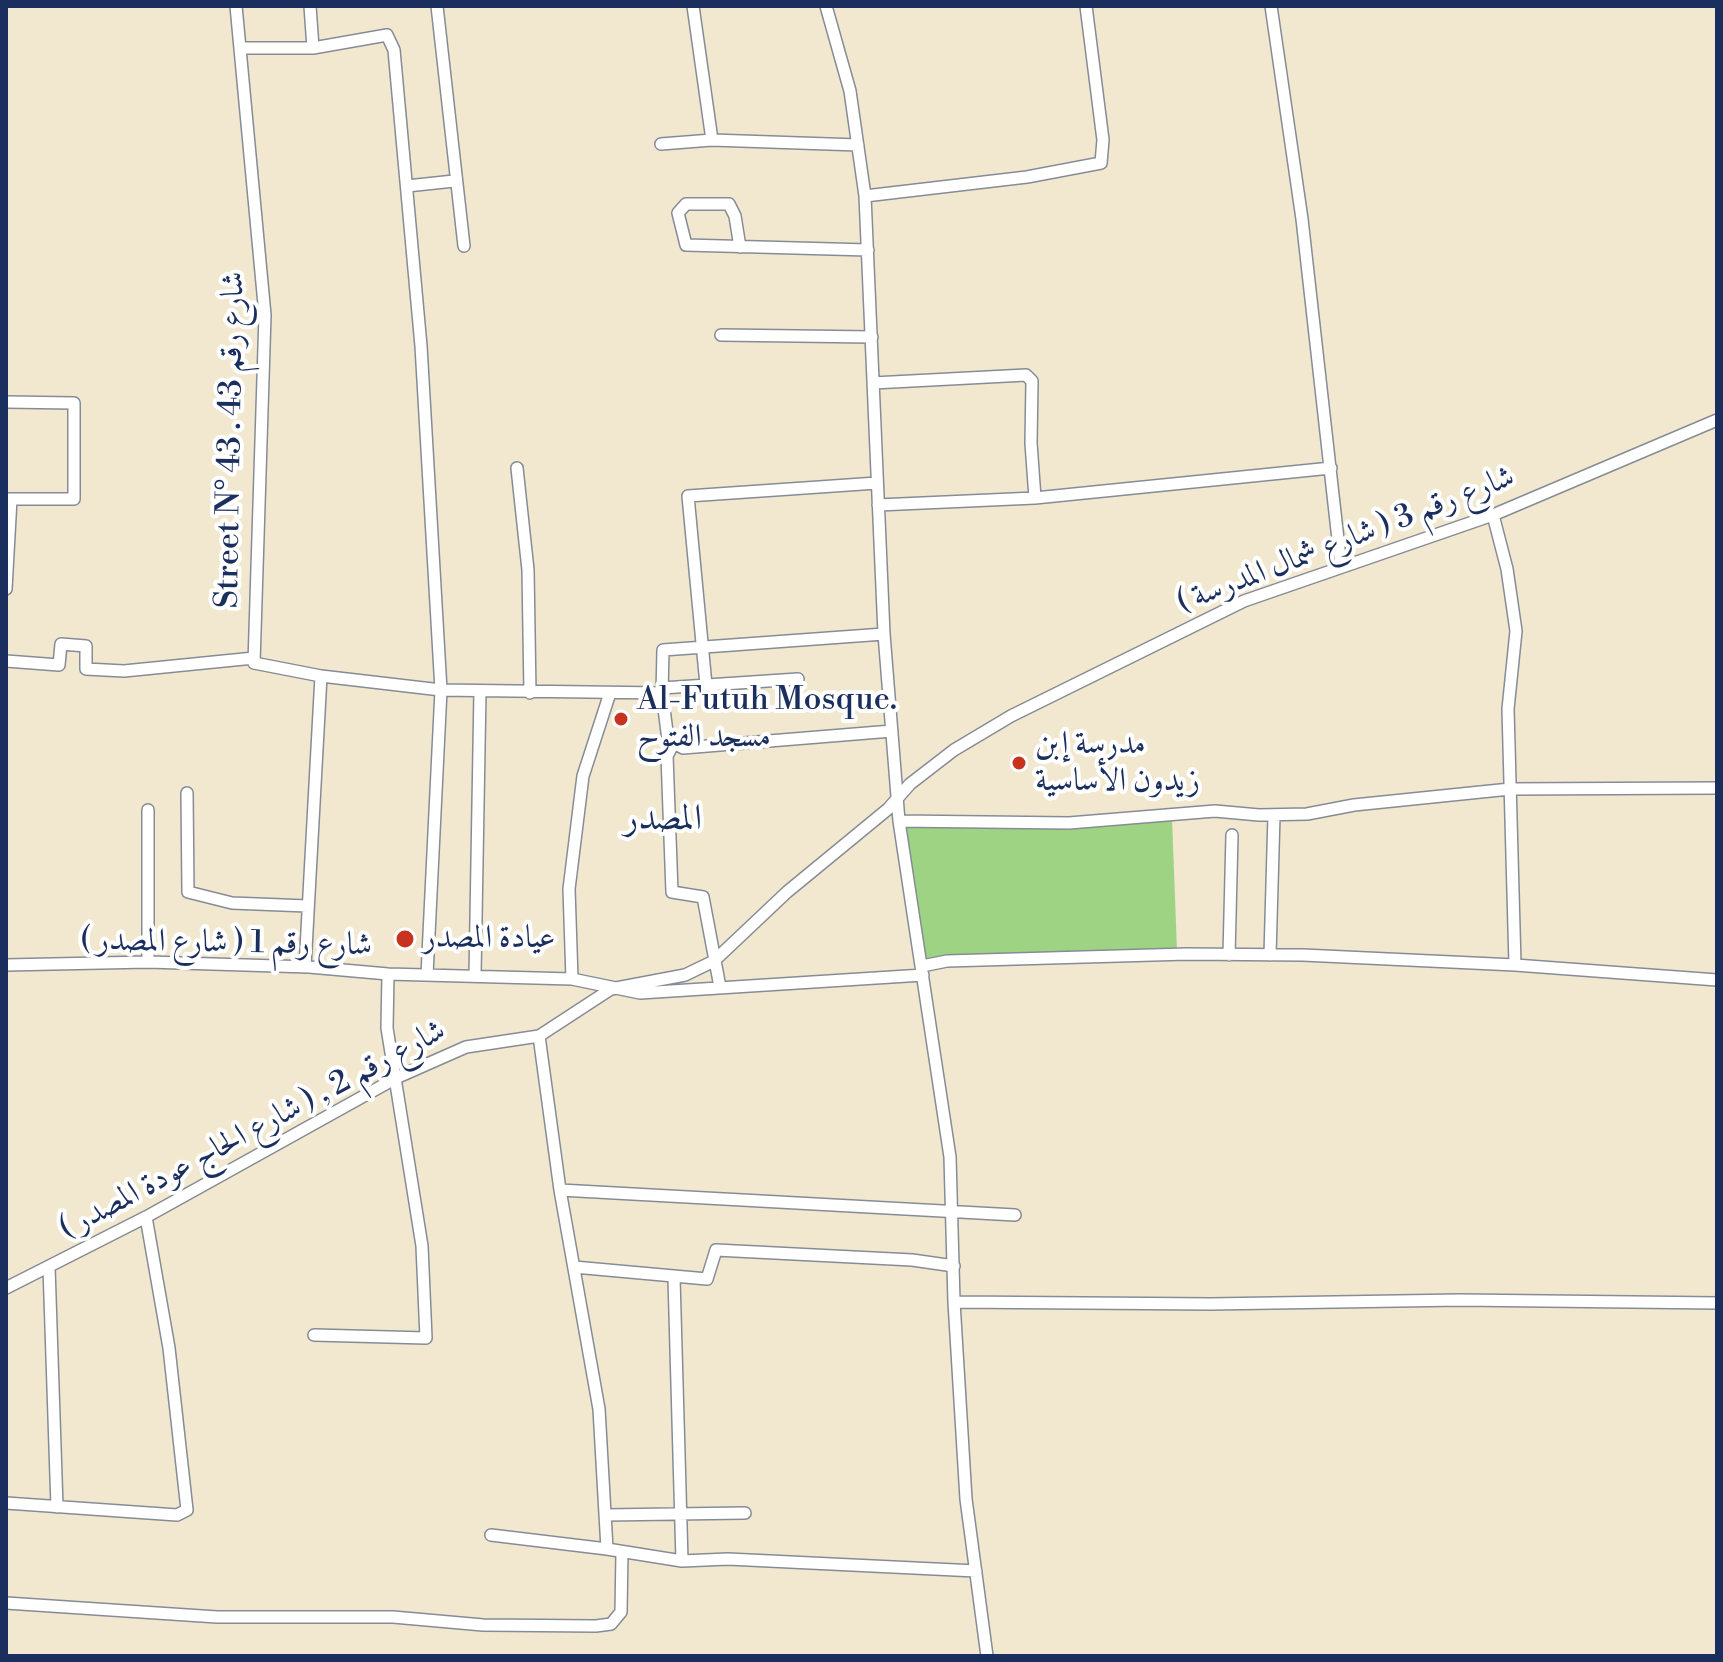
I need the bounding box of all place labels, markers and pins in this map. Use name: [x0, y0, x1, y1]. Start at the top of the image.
place label: Al-Futuh Mosque. مسجد الفتوح: [637, 682, 897, 757]
marker: Al-Futuh Mosque. مسجد الفتوح: [612, 710, 630, 728]
place label: مدرسة إبن زيدون الأساسية: [1035, 726, 1200, 801]
marker: مدرسة إبن زيدون الأساسية: [1010, 754, 1028, 772]
place label: عيادة المصدر: [423, 920, 555, 958]
marker: عيادة المصدر: [394, 928, 416, 950]

